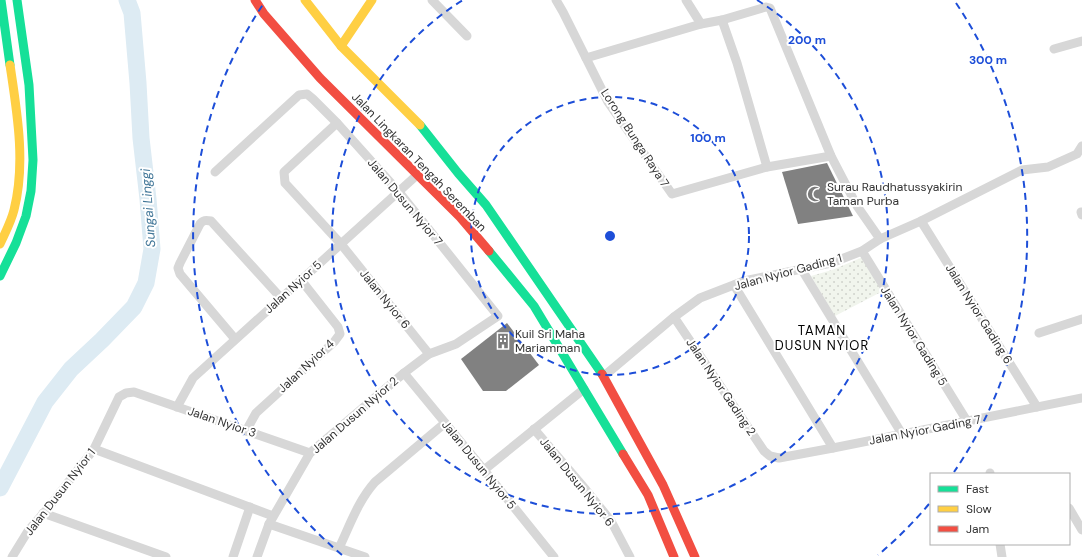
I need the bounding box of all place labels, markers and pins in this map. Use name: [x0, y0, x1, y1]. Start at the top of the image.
place label: Surau Raudhatussyakirin Taman Purba: [827, 179, 962, 209]
mosque icon: Surau Raudhatussyakirin Taman Purba: [806, 185, 824, 203]
centre of rings: [603, 229, 617, 243]
place label: Kuil Sri Maha Mariamman: [515, 326, 585, 356]
building icon: Kuil Sri Maha Mariamman: [494, 332, 512, 350]

